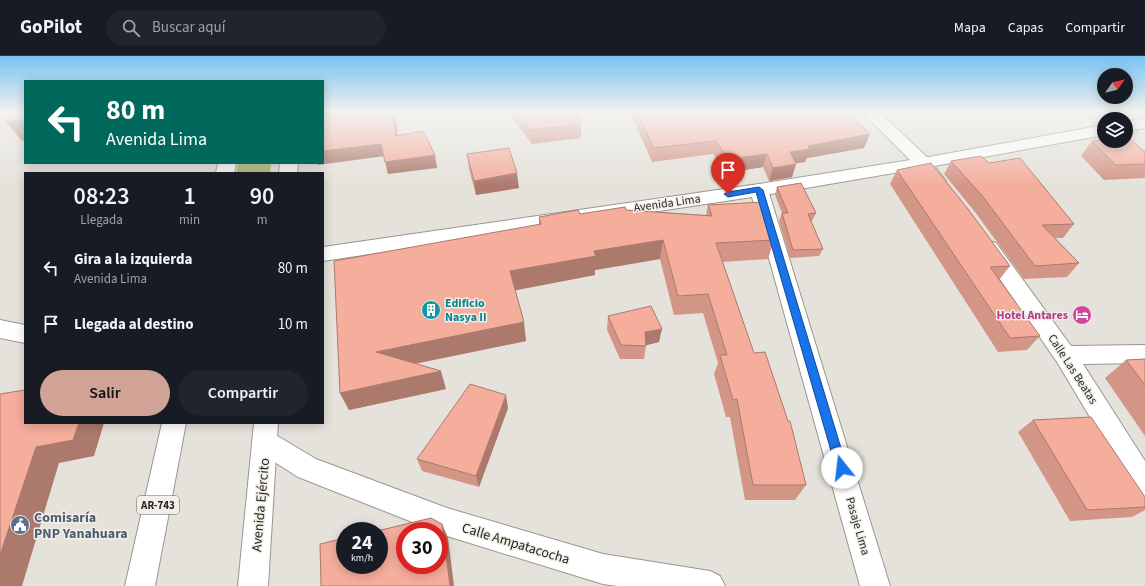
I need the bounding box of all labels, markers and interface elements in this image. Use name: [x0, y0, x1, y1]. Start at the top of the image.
search box: [106, 10, 386, 46]
text: GoPilot: [20, 14, 82, 41]
icon: search: [120, 17, 142, 39]
text: Buscar aquí: [152, 17, 225, 38]
text: Mapa: [954, 18, 986, 38]
text: Capas: [1008, 18, 1043, 38]
text: Compartir: [1065, 18, 1125, 38]
north arrow: [1097, 68, 1133, 104]
map controls: [1097, 68, 1133, 148]
text: 80 m: [106, 90, 165, 130]
icon: left: [40, 96, 92, 148]
button: layers: [1097, 112, 1133, 148]
text: Avenida Lima: [106, 127, 207, 152]
pin: [711, 153, 745, 194]
icon: arrive: [717, 159, 739, 181]
text: 08:23: [74, 179, 129, 214]
text: 1: [183, 179, 196, 214]
text: 90: [250, 179, 274, 214]
street label: Avenida Lima: [633, 190, 702, 217]
text: Llegada: [80, 211, 123, 229]
text: min: [179, 211, 200, 229]
text: m: [257, 211, 267, 229]
text: Gira a la izquierda: [74, 249, 193, 270]
icon: left: [40, 257, 62, 279]
text: 80 m: [278, 258, 308, 279]
text: Avenida Lima: [74, 270, 147, 288]
place label: Edificio Nasya II: [445, 295, 487, 326]
building icon: Edificio Nasya II: [420, 299, 442, 321]
hotel icon: Hotel Antares: [1071, 304, 1093, 326]
place label: Hotel Antares: [997, 307, 1068, 324]
icon: arrive: [40, 313, 62, 335]
text: Llegada al destino: [74, 314, 194, 335]
text: 10 m: [278, 314, 308, 335]
street label: Calle Las Beatas: [1044, 331, 1102, 408]
button: Salir: [40, 370, 170, 416]
button: Compartir: [178, 370, 308, 416]
position arrow: [821, 447, 863, 489]
street label: Avenida Ejército: [247, 457, 275, 553]
street label: Pasaje Lima: [841, 495, 874, 557]
road number: AR-743: [137, 496, 179, 514]
place label: Comisaría PNP Yanahuara: [34, 508, 128, 544]
public building icon: Comisaría PNP Yanahuara: [9, 514, 31, 536]
street label: Calle Ampatacocha: [459, 518, 572, 570]
speed limit sign: 30: [396, 522, 448, 574]
text: 24: [351, 529, 373, 557]
text: km/h: [351, 551, 373, 565]

